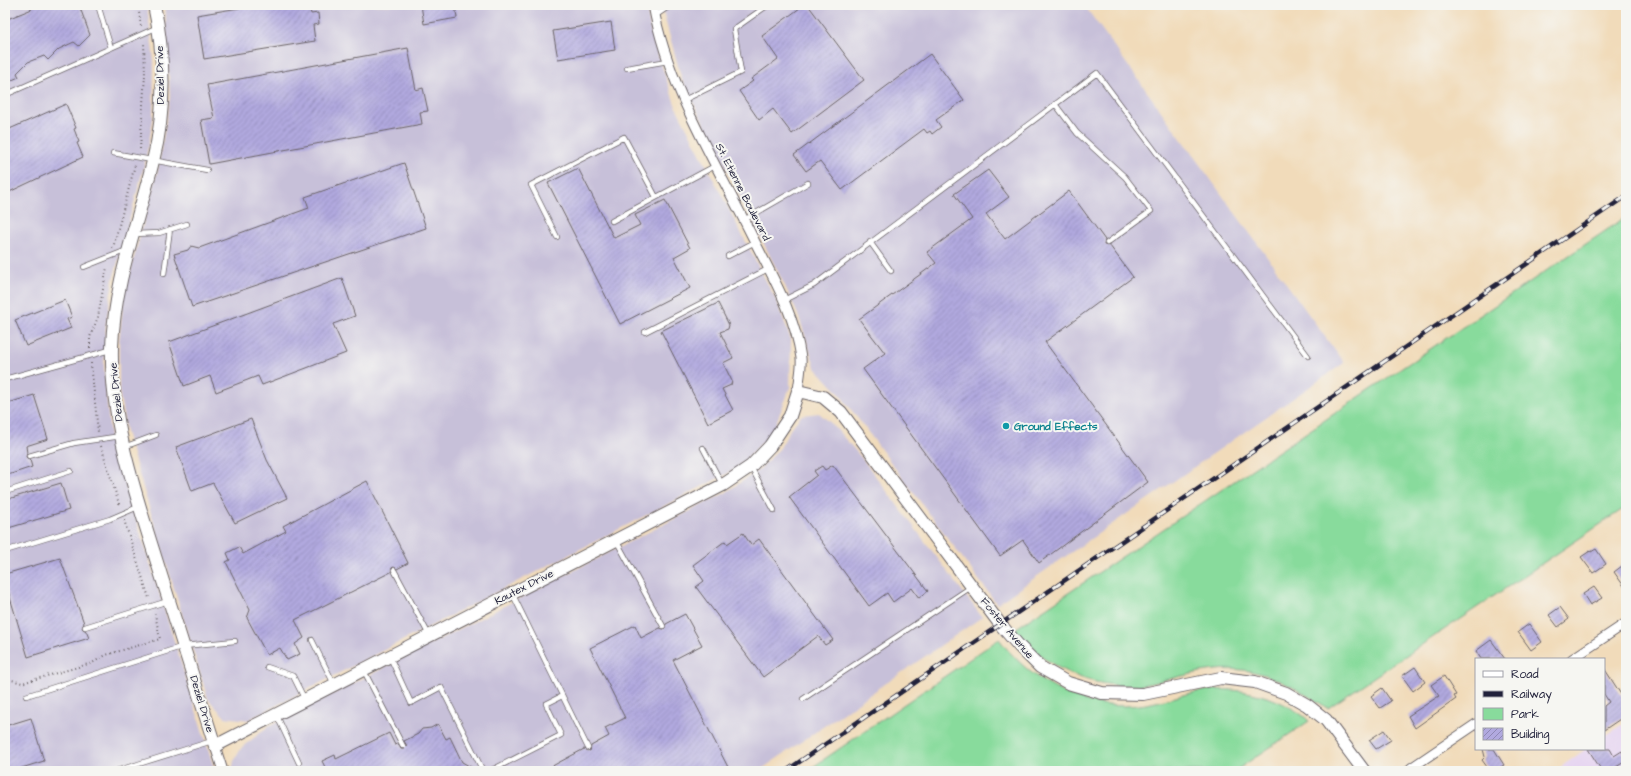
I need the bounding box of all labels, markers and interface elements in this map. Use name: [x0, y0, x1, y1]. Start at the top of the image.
street label: Deziel Drive: [152, 45, 168, 105]
street label: St. Etienne Boulevard: [712, 141, 774, 244]
street label: Deziel Drive: [105, 362, 127, 422]
place label: Ground Effects: [1014, 419, 1098, 434]
marker: Ground Effects: [1001, 421, 1011, 431]
street label: Kautex Drive: [492, 566, 556, 608]
street label: Foster Avenue: [977, 594, 1037, 662]
legend: [1475, 658, 1605, 750]
text: Road: [1511, 666, 1539, 683]
street label: Deziel Drive: [186, 674, 218, 734]
text: Railway: [1511, 686, 1552, 704]
text: Park: [1511, 706, 1539, 723]
text: Building: [1511, 726, 1549, 744]

